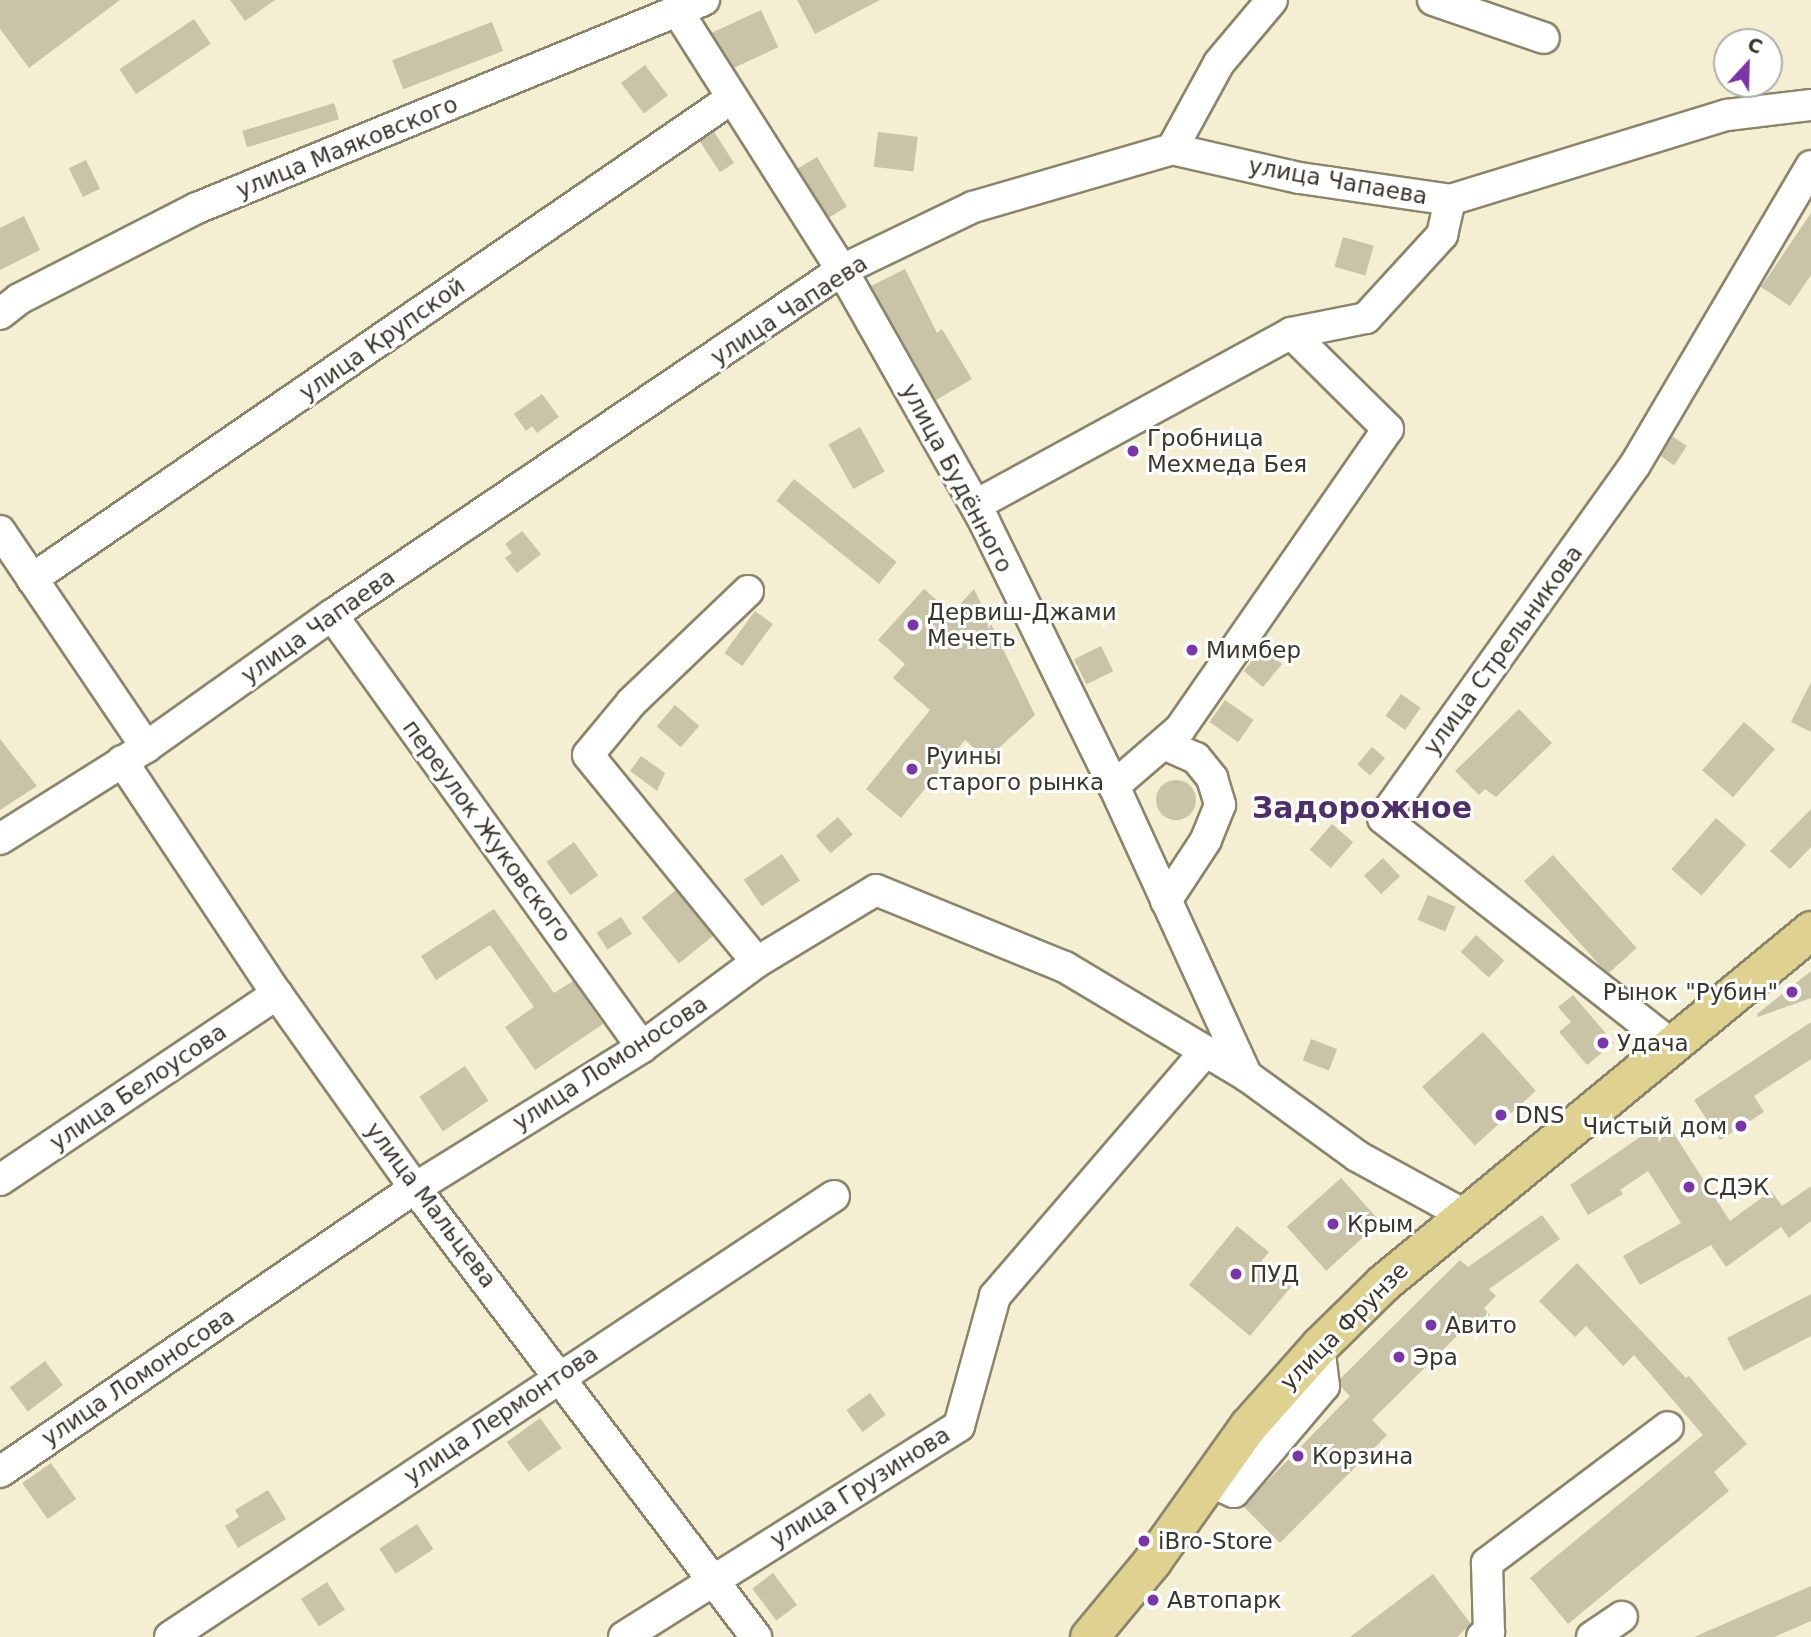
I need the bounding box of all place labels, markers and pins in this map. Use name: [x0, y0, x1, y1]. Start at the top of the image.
place label: Гробница Мехмеда Бея: [1147, 424, 1307, 478]
marker: Гробница Мехмеда Бея: [1125, 443, 1141, 459]
place label: Дервиш-Джами Мечеть: [927, 598, 1117, 652]
marker: Дервиш-Джами Мечеть: [905, 617, 921, 633]
place label: Мимбер: [1206, 636, 1301, 664]
marker: Мимбер: [1184, 642, 1200, 658]
place label: Руины старого рынка: [926, 742, 1104, 796]
marker: Руины старого рынка: [904, 761, 920, 777]
place label: Рынок "Рубин": [1603, 978, 1778, 1006]
marker: Рынок "Рубин": [1784, 984, 1800, 1000]
place label: Удача: [1617, 1029, 1689, 1057]
marker: Удача: [1595, 1035, 1611, 1051]
place label: DNS: [1515, 1101, 1565, 1129]
marker: DNS: [1493, 1107, 1509, 1123]
place label: Чистый дом: [1582, 1112, 1727, 1140]
marker: Чистый дом: [1733, 1118, 1749, 1134]
place label: СДЭК: [1703, 1173, 1769, 1201]
marker: СДЭК: [1681, 1179, 1697, 1195]
place label: Крым: [1347, 1210, 1413, 1238]
marker: Крым: [1325, 1216, 1341, 1232]
place label: ПУД: [1250, 1260, 1299, 1288]
marker: ПУД: [1228, 1266, 1244, 1282]
place label: Авито: [1445, 1311, 1517, 1339]
marker: Авито: [1423, 1317, 1439, 1333]
place label: Эра: [1413, 1343, 1458, 1371]
marker: Эра: [1391, 1349, 1407, 1365]
place label: Корзина: [1312, 1442, 1413, 1470]
marker: Корзина: [1290, 1448, 1306, 1464]
place label: iBro-Store: [1158, 1527, 1273, 1555]
marker: iBro-Store: [1136, 1533, 1152, 1549]
place label: Автопарк: [1167, 1586, 1281, 1614]
marker: Автопарк: [1145, 1592, 1161, 1608]

